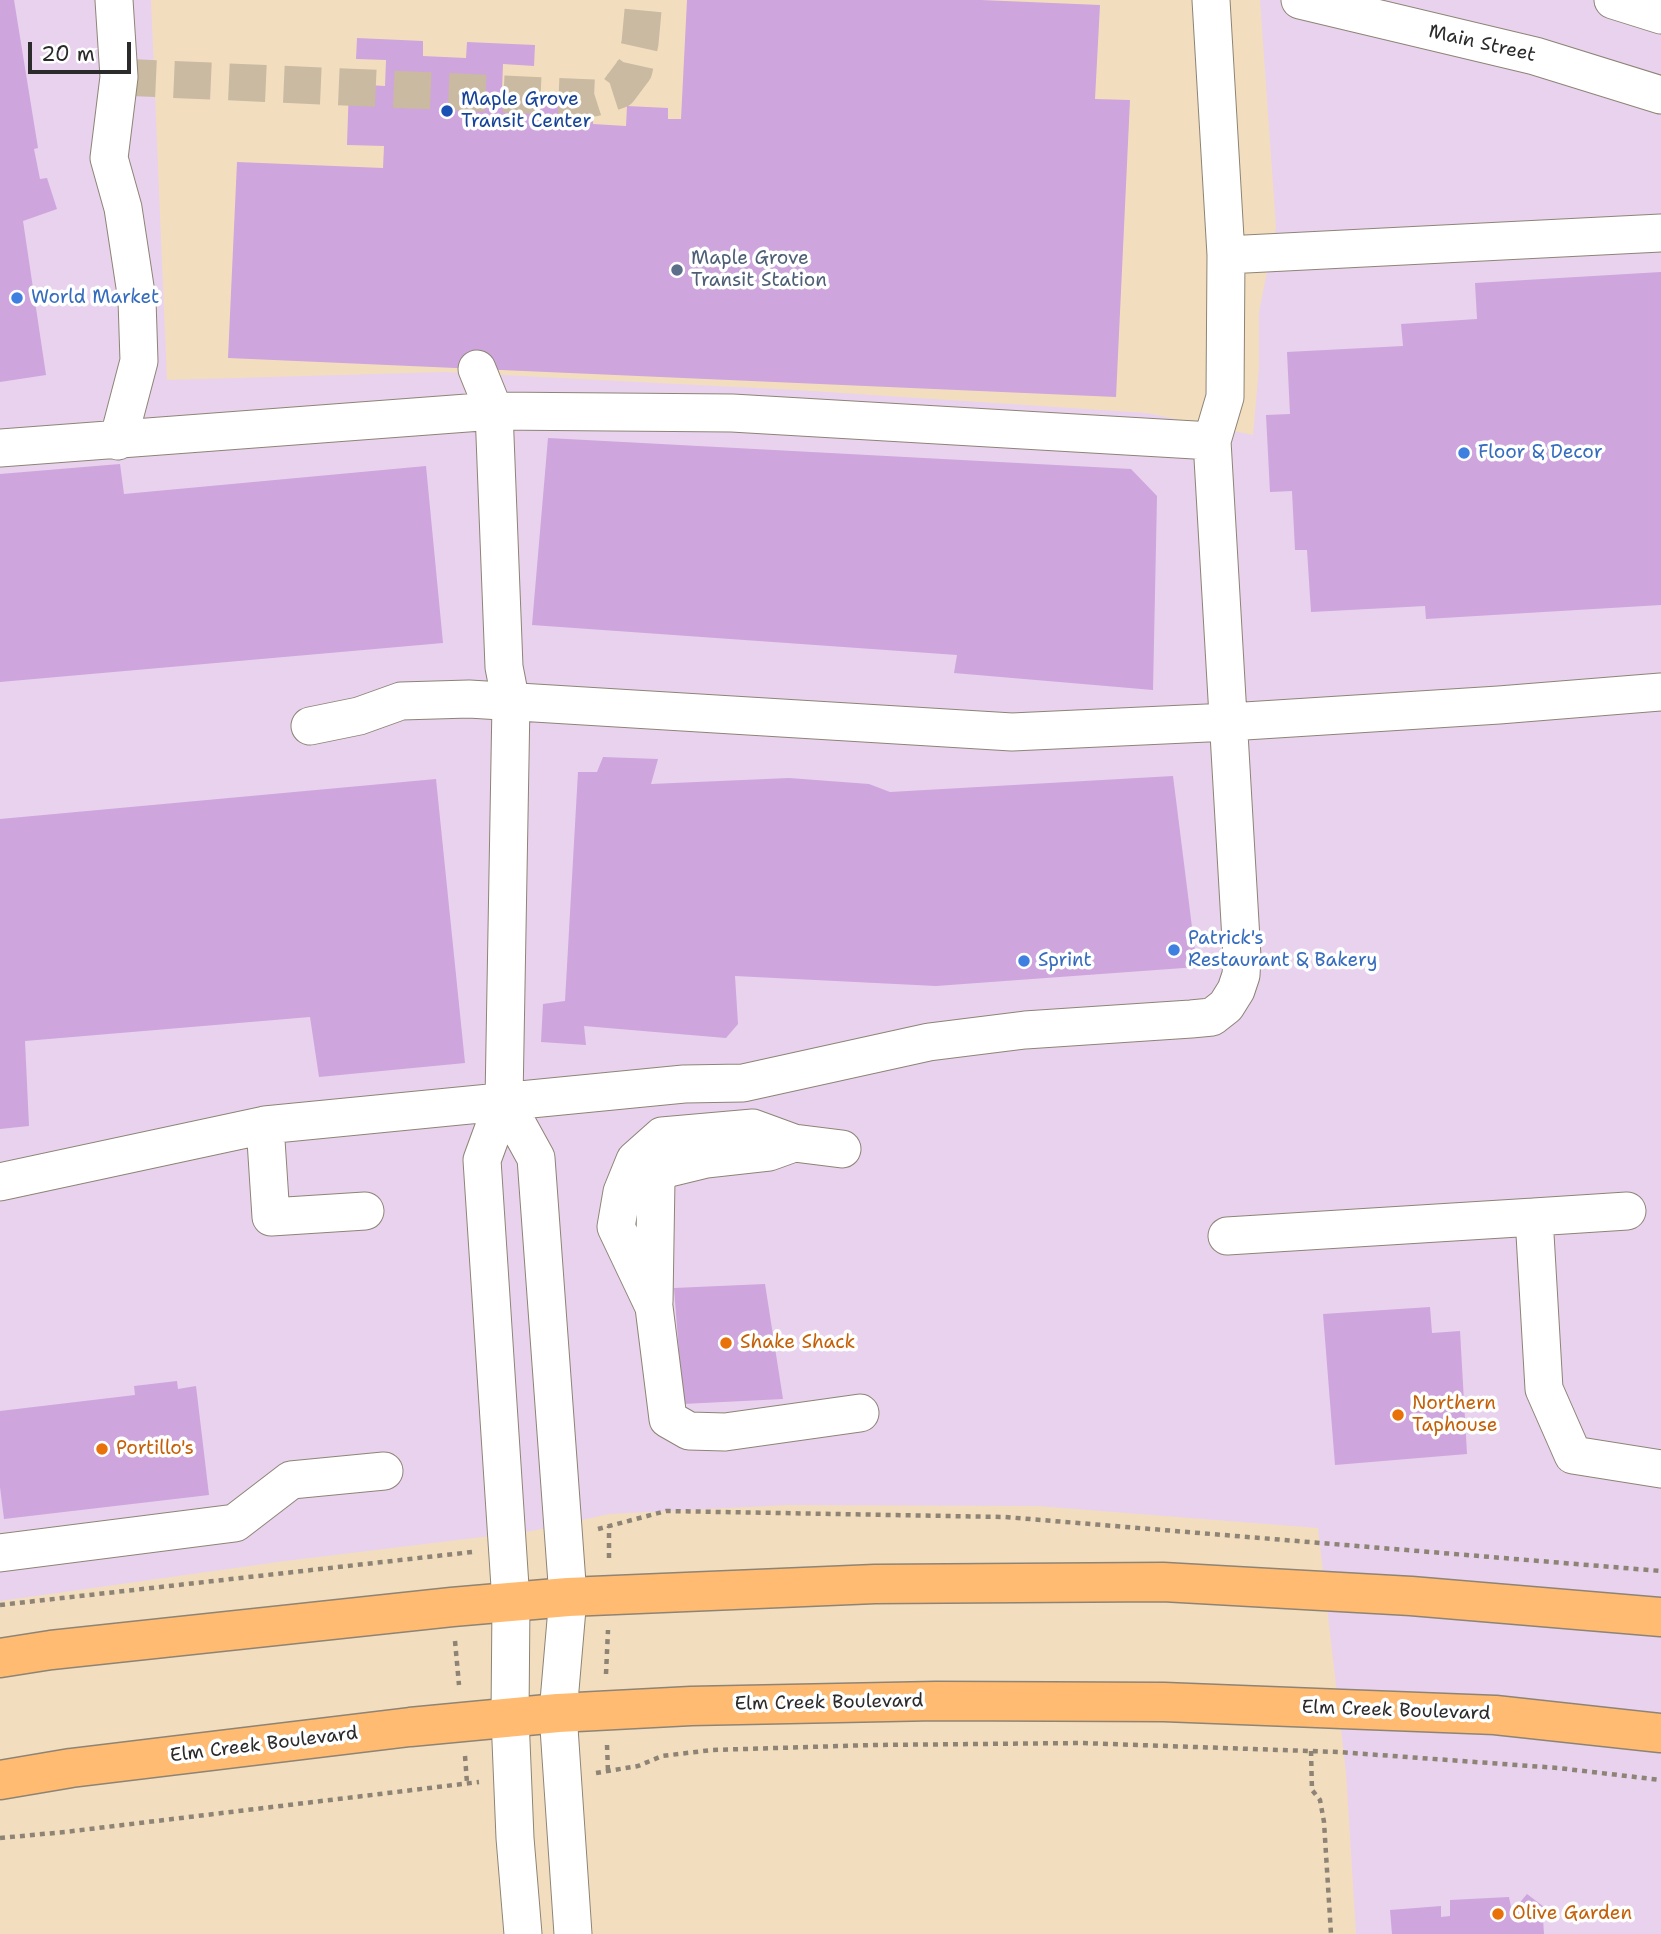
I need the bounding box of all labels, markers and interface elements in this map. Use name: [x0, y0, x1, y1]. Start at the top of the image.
street label: Main Street: [1426, 21, 1538, 67]
scale bar: [32, 28, 135, 72]
text: 20 m: [41, 40, 95, 68]
place label: Maple Grove Transit Center: [461, 89, 591, 133]
marker: Maple Grove Transit Center: [439, 103, 455, 119]
place label: Maple Grove Transit Station: [691, 248, 827, 292]
marker: Maple Grove Transit Station: [669, 262, 685, 278]
place label: World Market: [31, 287, 159, 309]
marker: World Market: [9, 290, 25, 306]
place label: Floor & Decor: [1478, 442, 1603, 464]
marker: Floor & Decor: [1456, 445, 1472, 461]
place label: Patrick's Restaurant & Bakery: [1188, 928, 1377, 972]
marker: Patrick's Restaurant & Bakery: [1166, 942, 1182, 958]
place label: Sprint: [1038, 950, 1092, 972]
marker: Sprint: [1016, 953, 1032, 969]
place label: Shake Shack: [740, 1332, 855, 1354]
marker: Shake Shack: [718, 1335, 734, 1351]
place label: Northern Taphouse: [1412, 1393, 1498, 1437]
marker: Northern Taphouse: [1390, 1407, 1406, 1423]
place label: Portillo's: [116, 1438, 194, 1460]
marker: Portillo's: [94, 1441, 110, 1457]
street label: Elm Creek Boulevard: [734, 1690, 924, 1716]
street label: Elm Creek Boulevard: [1301, 1696, 1491, 1726]
street label: Elm Creek Boulevard: [169, 1722, 359, 1768]
place label: Olive Garden: [1512, 1903, 1632, 1925]
marker: Olive Garden: [1490, 1906, 1506, 1922]

